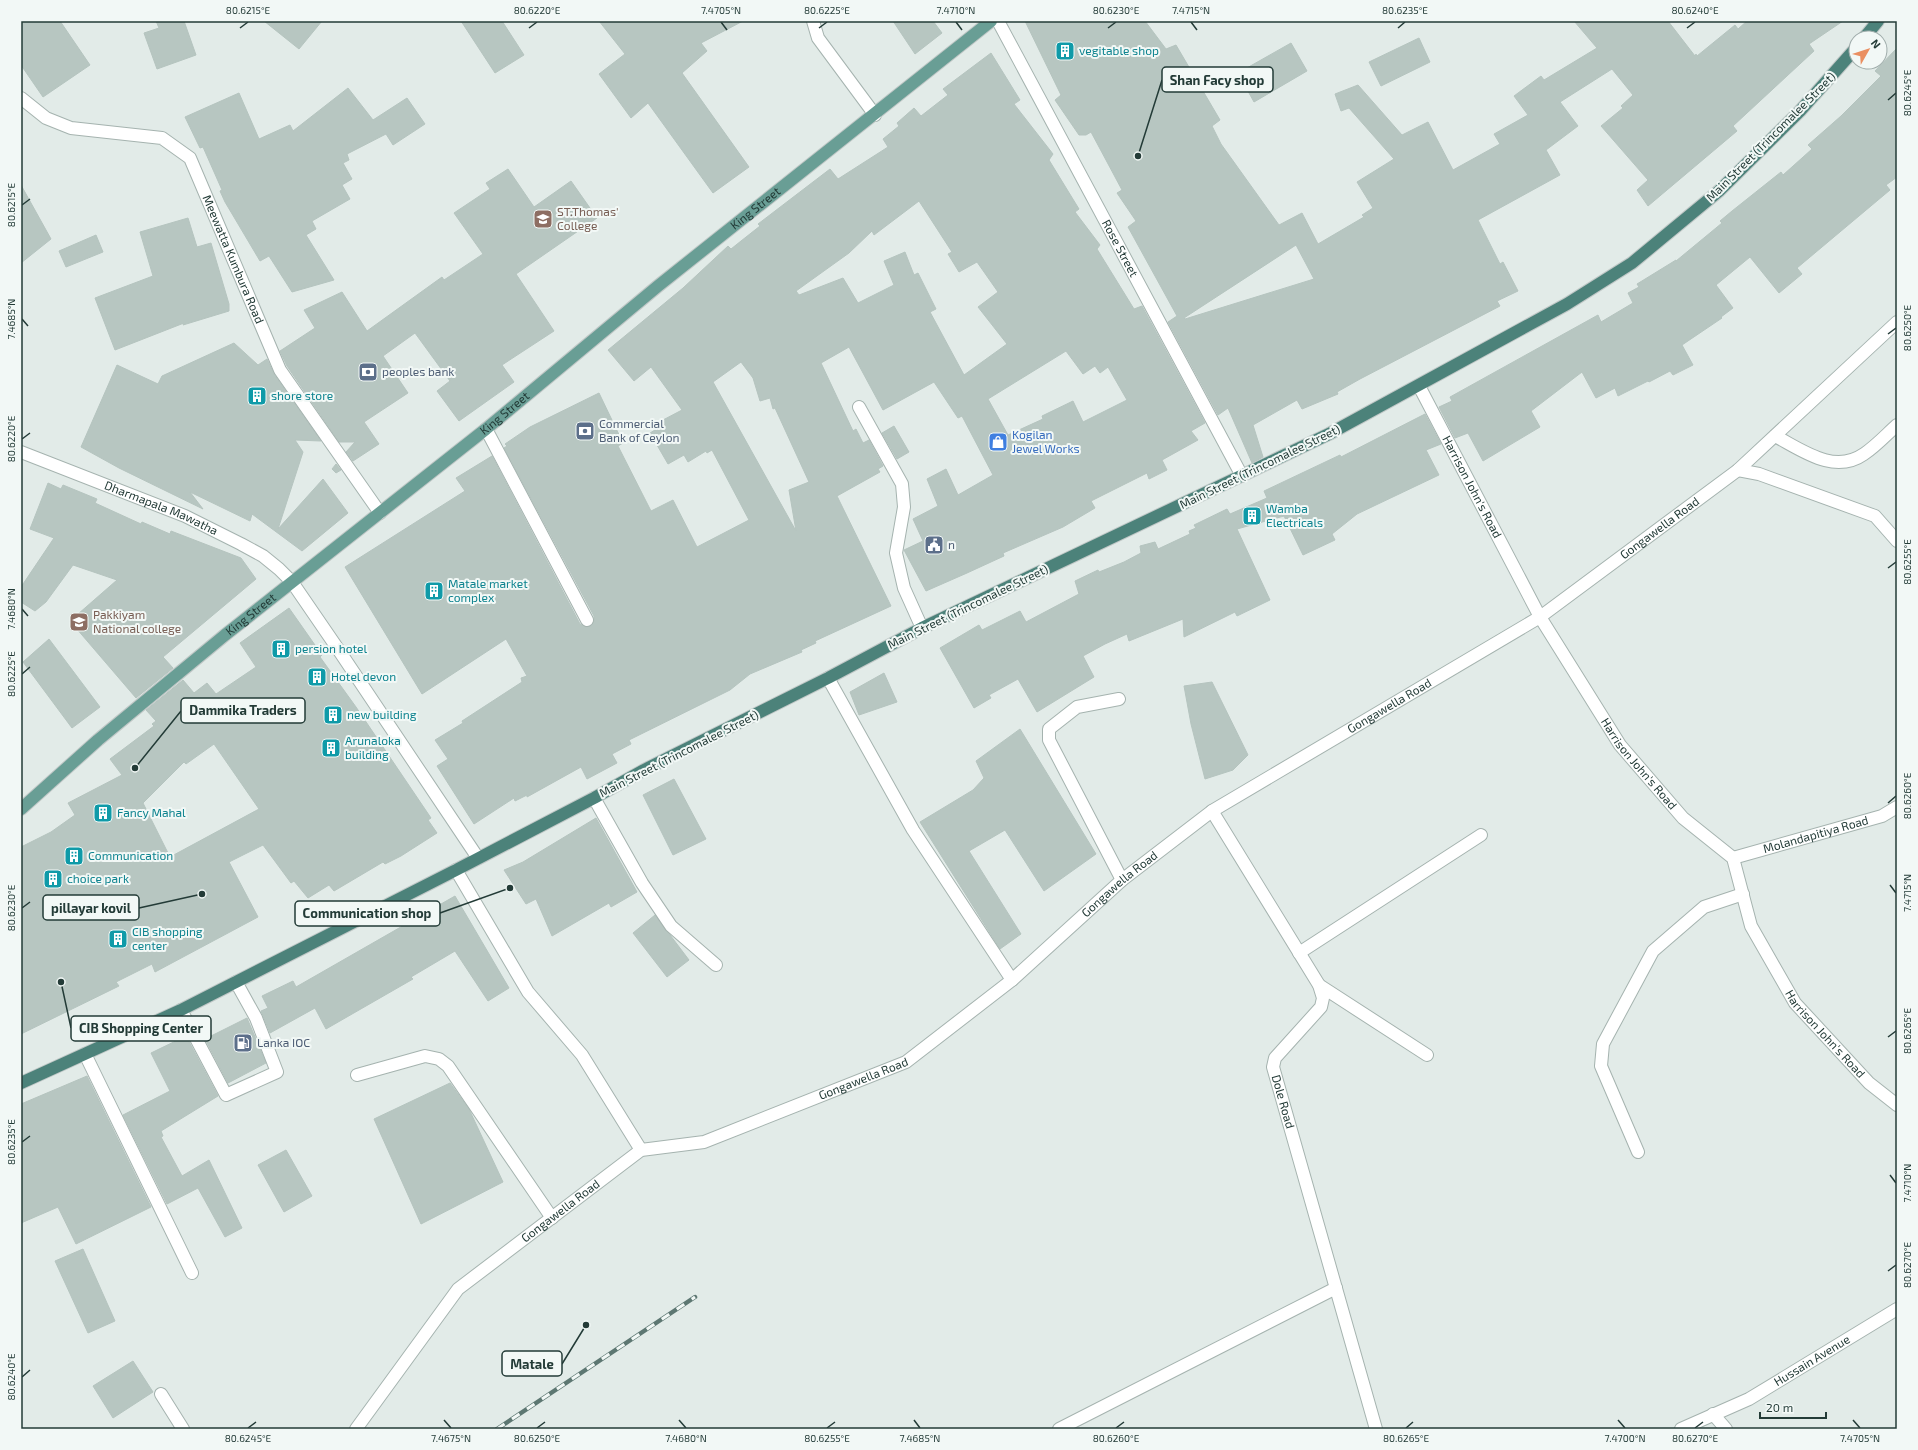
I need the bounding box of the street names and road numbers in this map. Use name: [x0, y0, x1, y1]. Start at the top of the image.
street label: Main Street (Trincomalee Street): [1703, 69, 1838, 204]
street label: King Street: [727, 183, 783, 232]
street label: Meewatta Kumbura Road: [201, 193, 267, 325]
street label: Rose Street: [1100, 217, 1142, 279]
street label: King Street: [477, 388, 532, 437]
street label: Main Street (Trincomalee Street): [1177, 421, 1342, 511]
street label: Harrison John's Road: [1440, 433, 1505, 540]
street label: Dharmapala Mawatha: [103, 477, 221, 537]
street label: Gongawella Road: [1617, 493, 1701, 561]
street label: Main Street (Trincomalee Street): [885, 561, 1050, 651]
street label: King Street: [222, 590, 278, 638]
street label: Gongawella Road: [1344, 675, 1433, 735]
street label: Main Street (Trincomalee Street): [597, 707, 760, 799]
street label: Harrison John's Road: [1599, 715, 1680, 812]
street label: Molandapitiya Road: [1761, 812, 1870, 855]
street label: Gongawella Road: [1078, 847, 1160, 919]
street label: Harrison John's Road: [1783, 987, 1868, 1080]
street label: Gongawella Road: [816, 1054, 910, 1102]
street label: Dole Road: [1270, 1073, 1298, 1130]
street label: Gongawella Road: [518, 1176, 602, 1245]
street label: Hussain Avenue: [1771, 1331, 1852, 1388]

